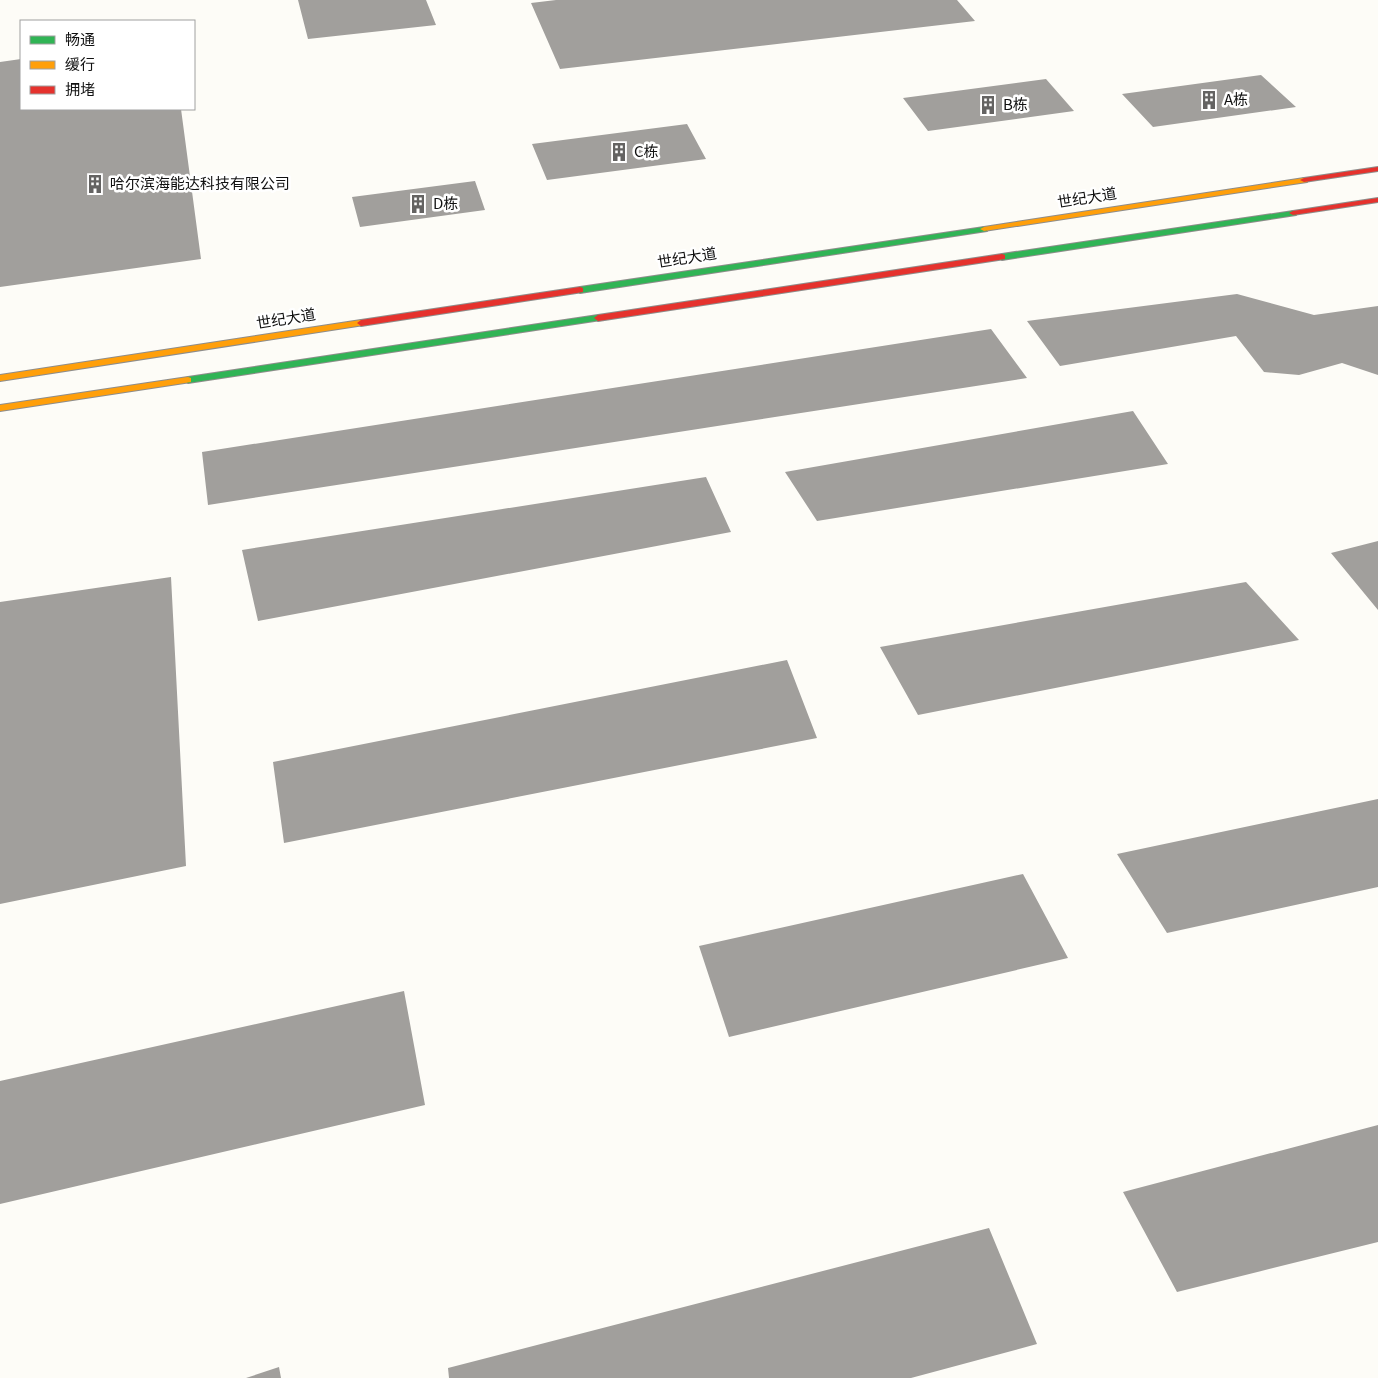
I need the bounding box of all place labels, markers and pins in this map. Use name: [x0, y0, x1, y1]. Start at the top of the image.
place label: A栋: [1224, 88, 1248, 109]
building icon: A栋: [1198, 89, 1220, 111]
place label: B栋: [1003, 93, 1028, 114]
building icon: B栋: [977, 94, 999, 116]
place label: C栋: [634, 140, 659, 161]
building icon: C栋: [608, 141, 630, 163]
place label: 哈尔滨海能达科技有限公司: [110, 172, 290, 193]
building icon: 哈尔滨海能达科技有限公司: [84, 173, 106, 195]
place label: D栋: [433, 192, 458, 213]
building icon: D栋: [407, 193, 429, 215]

